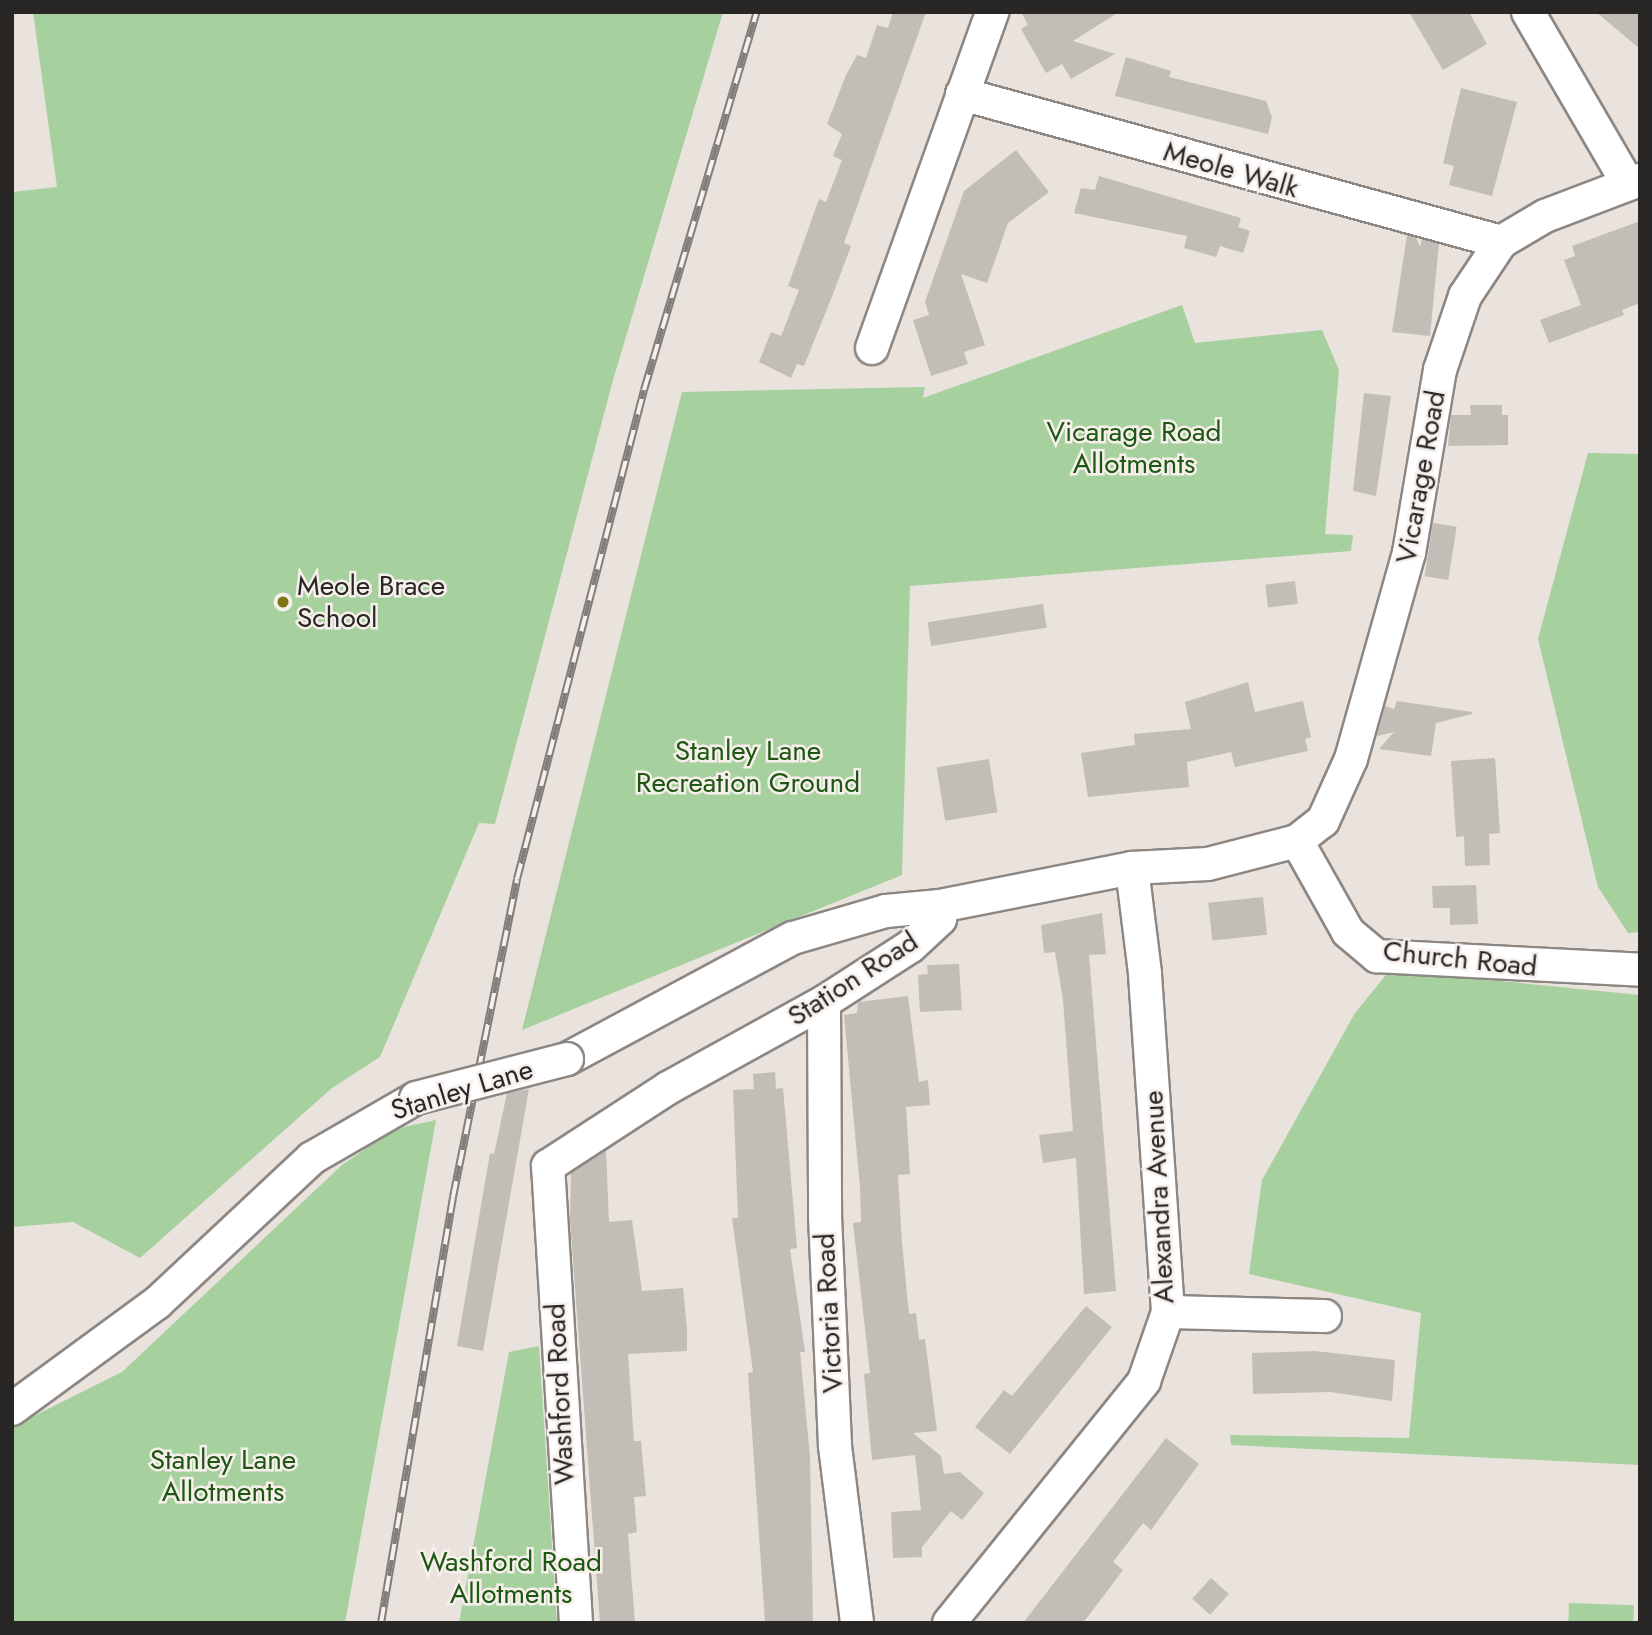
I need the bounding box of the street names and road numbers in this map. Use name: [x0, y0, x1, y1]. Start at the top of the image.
street label: Meole Walk: [1160, 135, 1302, 205]
street label: Vicarage Road: [1389, 388, 1453, 566]
street label: Station Road: [782, 925, 924, 1033]
street label: Church Road: [1381, 934, 1539, 984]
street label: Stanley Lane: [387, 1053, 537, 1127]
street label: Alexandra Avenue: [1137, 1090, 1181, 1304]
street label: Victoria Road: [808, 1232, 850, 1394]
street label: Washford Road: [538, 1302, 582, 1486]

